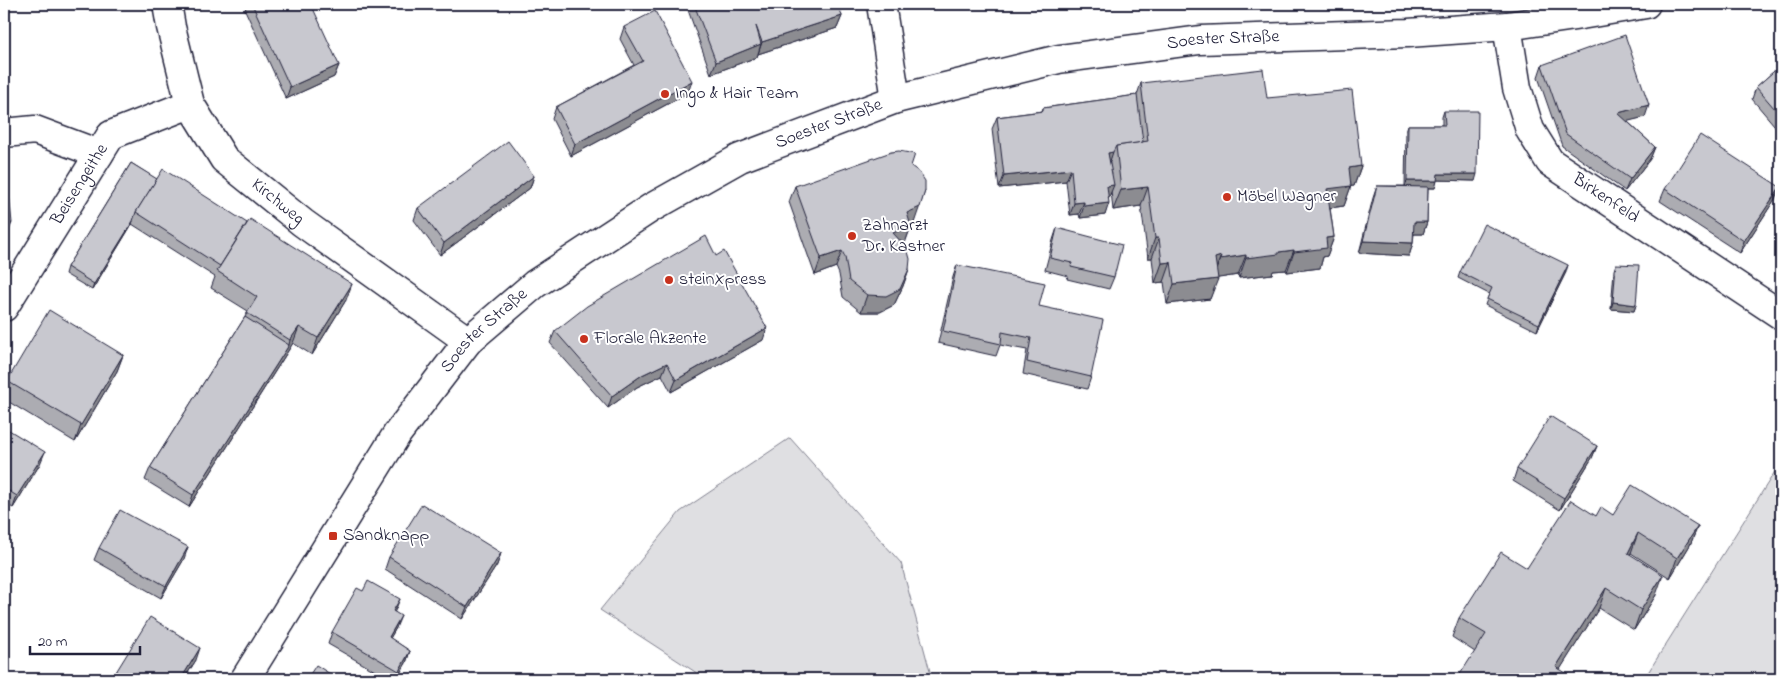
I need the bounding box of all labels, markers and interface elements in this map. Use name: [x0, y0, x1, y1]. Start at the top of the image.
street label: Soester Straße: [1165, 24, 1281, 57]
place label: Ingo & Hair Team: [675, 81, 798, 108]
marker: Ingo & Hair Team: [659, 88, 671, 100]
street label: Soester Straße: [771, 92, 887, 157]
street label: Beisengeithe: [44, 138, 116, 231]
street label: Birkenfeld: [1566, 167, 1644, 230]
street label: Kirchweg: [245, 173, 310, 233]
place label: Möbel Wagner: [1237, 184, 1337, 211]
marker: Möbel Wagner: [1221, 191, 1233, 203]
place label: Zahnarzt Dr. Kastner: [861, 213, 946, 260]
marker: Zahnarzt Dr. Kastner: [846, 230, 858, 242]
place label: steinXpress: [679, 267, 767, 293]
marker: steinXpress: [663, 274, 675, 286]
street label: Soester Straße: [435, 282, 534, 379]
place label: Florale Akzente: [593, 326, 707, 352]
marker: Florale Akzente: [578, 333, 590, 345]
place label: Sandknapp: [343, 523, 430, 549]
marker: Sandknapp: [327, 530, 339, 542]
scale bar: [30, 623, 140, 655]
text: 20 m: [38, 631, 68, 653]

